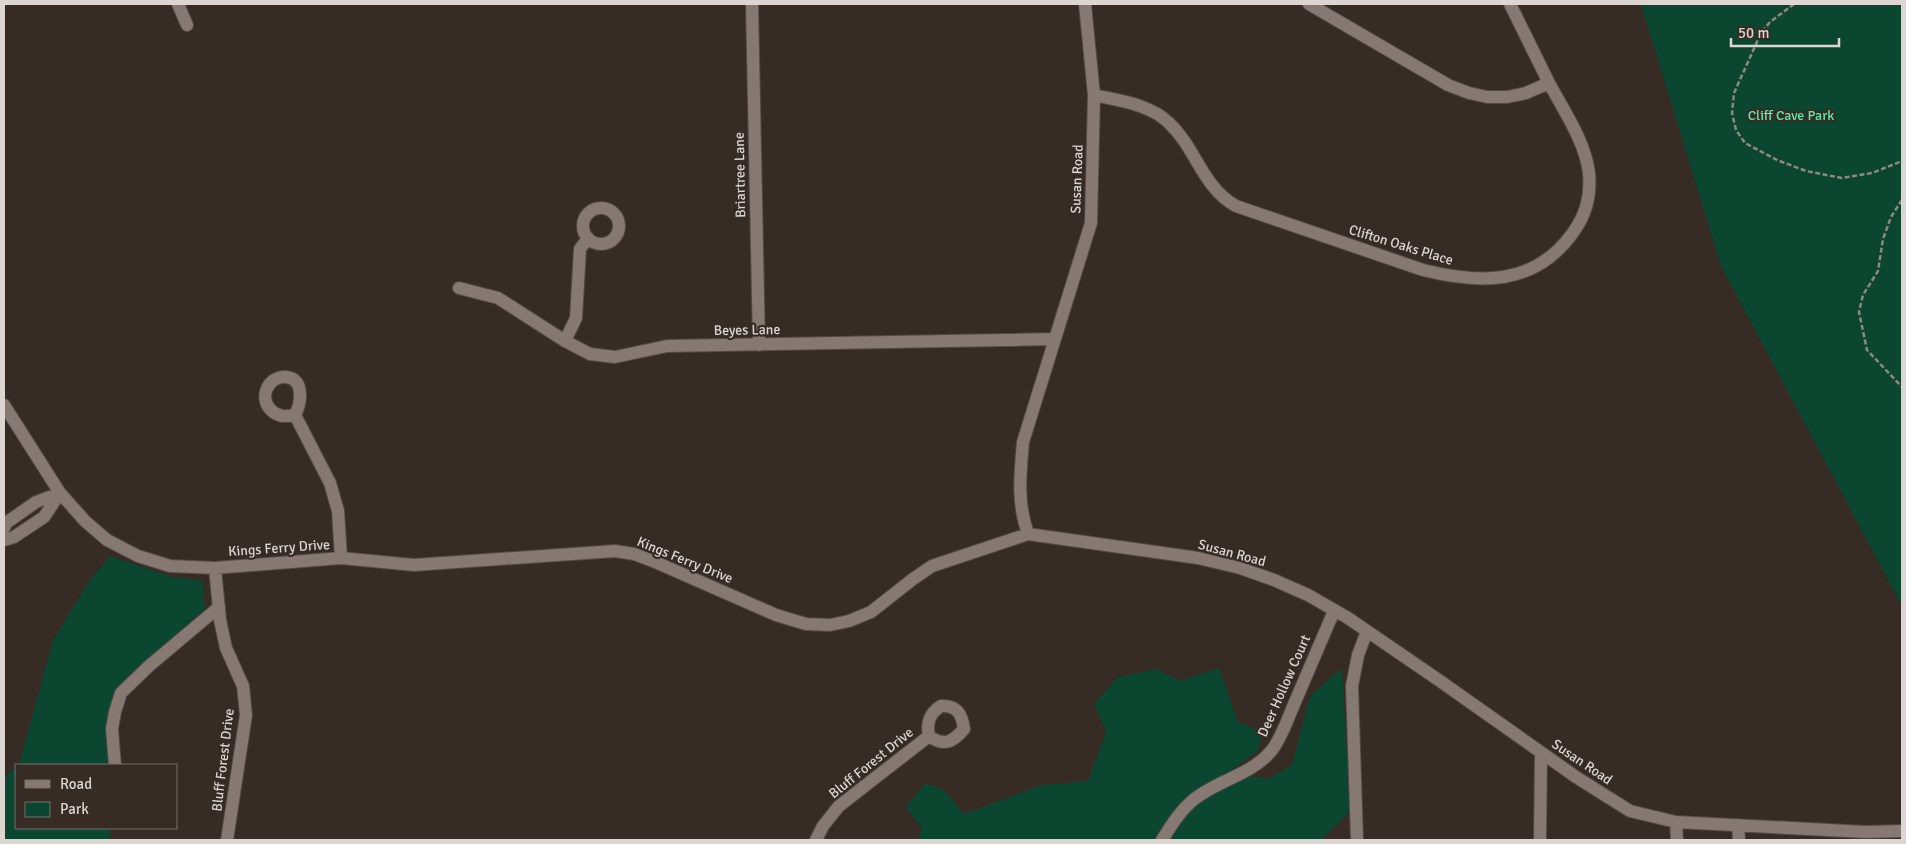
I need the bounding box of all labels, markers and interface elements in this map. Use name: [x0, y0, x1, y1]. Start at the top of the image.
scale bar: [1731, 15, 1838, 47]
text: 50 m: [1738, 24, 1769, 42]
park label: Cliff Cave Park: [1748, 107, 1834, 124]
street label: Briartree Lane: [731, 132, 749, 218]
street label: Susan Road: [1067, 144, 1087, 214]
street label: Clifton Oaks Place: [1347, 221, 1455, 269]
street label: Beyes Lane: [713, 321, 781, 339]
street label: Kings Ferry Drive: [635, 533, 735, 587]
street label: Kings Ferry Drive: [228, 536, 330, 560]
street label: Susan Road: [1196, 536, 1268, 570]
street label: Deer Hollow Court: [1254, 632, 1314, 740]
street label: Bluff Forest Drive: [208, 708, 238, 812]
street label: Bluff Forest Drive: [825, 724, 917, 802]
street label: Susan Road: [1549, 736, 1615, 788]
legend: [15, 764, 178, 829]
text: Road: [60, 775, 92, 793]
text: Park: [60, 800, 89, 818]

